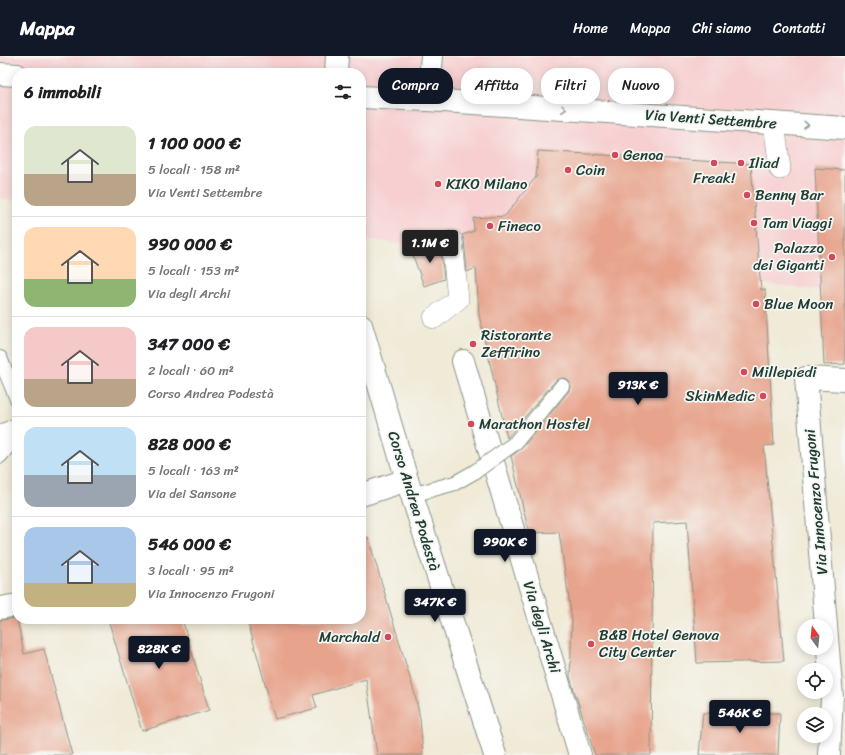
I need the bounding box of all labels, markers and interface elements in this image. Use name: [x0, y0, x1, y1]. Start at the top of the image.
text: Mappa: [20, 12, 75, 45]
text: Home: [573, 16, 608, 41]
text: Mappa: [630, 16, 670, 41]
text: Chi siamo: [692, 16, 751, 41]
text: Contatti: [773, 16, 825, 41]
chip: Compra: [378, 68, 453, 104]
chip: Affitta: [461, 68, 533, 104]
chip: Filtri: [541, 68, 600, 104]
chip: Nuovo: [608, 68, 674, 104]
text: 6 immobili: [24, 77, 101, 107]
icon: filters: [332, 81, 354, 103]
street label: Via Venti Settembre: [644, 101, 778, 137]
one-way arrow: [561, 105, 567, 114]
one-way arrow: [803, 121, 809, 130]
text: 1 100 000 €: [148, 128, 241, 158]
icon: home: [56, 142, 104, 190]
place label: Genoa: [623, 142, 664, 168]
marker: Genoa: [610, 150, 620, 160]
place label: Iliad: [748, 150, 780, 176]
place label: Coin: [576, 157, 605, 183]
text: 5 locali · 158 m²: [148, 158, 240, 181]
marker: Freak!: [709, 158, 719, 168]
marker: Iliad: [736, 158, 746, 168]
marker: Coin: [563, 165, 573, 175]
place label: Freak!: [693, 165, 736, 191]
place label: KIKO Milano: [446, 171, 528, 197]
marker: KIKO Milano: [433, 179, 443, 189]
text: Via Venti Settembre: [148, 181, 262, 204]
place label: Benny Bar: [755, 182, 824, 208]
marker: Benny Bar: [742, 190, 752, 200]
place label: Tam Viaggi: [762, 210, 833, 236]
place label: Fineco: [498, 213, 542, 239]
marker: Tam Viaggi: [749, 218, 759, 228]
marker: Fineco: [485, 221, 495, 231]
text: 990 000 €: [148, 229, 232, 259]
pin: 1.1M €: [397, 230, 463, 264]
text: 1.1M €: [411, 231, 449, 254]
place label: Palazzo dei Giganti: [753, 235, 825, 278]
icon: home: [56, 243, 104, 291]
marker: Palazzo dei Giganti: [827, 252, 837, 262]
text: 5 locali · 153 m²: [148, 259, 239, 282]
text: Via degli Archi: [148, 282, 230, 305]
place label: Blue Moon: [764, 291, 833, 317]
marker: Blue Moon: [751, 299, 761, 309]
place label: Ristorante Zeffirino: [481, 322, 552, 365]
text: 347 000 €: [148, 329, 230, 359]
marker: Ristorante Zeffirino: [468, 339, 478, 349]
icon: home: [56, 343, 104, 391]
text: 2 locali · 60 m²: [148, 359, 234, 382]
place label: Millepiedi: [752, 359, 817, 385]
marker: Millepiedi: [739, 367, 749, 377]
pin: 913K €: [605, 372, 671, 406]
text: 913K €: [618, 373, 658, 396]
text: Corso Andrea Podestà: [148, 382, 274, 405]
place label: SkinMedic: [685, 383, 756, 409]
marker: SkinMedic: [758, 391, 768, 401]
place label: Marathon Hostel: [479, 411, 590, 437]
marker: Marathon Hostel: [466, 419, 476, 429]
street label: Via Innocenzo Frugoni: [797, 427, 835, 576]
street label: Corso Andrea Podestà: [380, 428, 448, 575]
text: 828 000 €: [148, 429, 231, 459]
icon: home: [56, 443, 104, 491]
text: 5 locali · 163 m²: [148, 459, 239, 482]
text: Via dei Sansone: [148, 482, 236, 505]
text: 546 000 €: [148, 529, 231, 559]
pin: 990K €: [472, 529, 538, 563]
text: 990K €: [483, 530, 527, 553]
icon: home: [56, 543, 104, 591]
text: 3 locali · 95 m²: [148, 559, 234, 582]
street label: Via degli Archi: [516, 578, 569, 677]
text: Via Innocenzo Frugoni: [148, 582, 274, 605]
pin: 347K €: [402, 589, 468, 623]
text: 347K €: [414, 590, 456, 613]
north arrow: [797, 619, 833, 655]
map controls: [797, 619, 833, 743]
place label: B&B Hotel Genova City Center: [599, 622, 719, 665]
place label: Marchald: [319, 624, 381, 650]
marker: Marchald: [383, 632, 393, 642]
pin: 828K €: [126, 636, 192, 670]
text: 828K €: [137, 637, 181, 660]
marker: B&B Hotel Genova City Center: [586, 639, 596, 649]
button: locate: [797, 663, 833, 699]
pin: 546K €: [707, 700, 773, 734]
text: 546K €: [718, 701, 762, 724]
button: layers: [797, 707, 833, 743]

